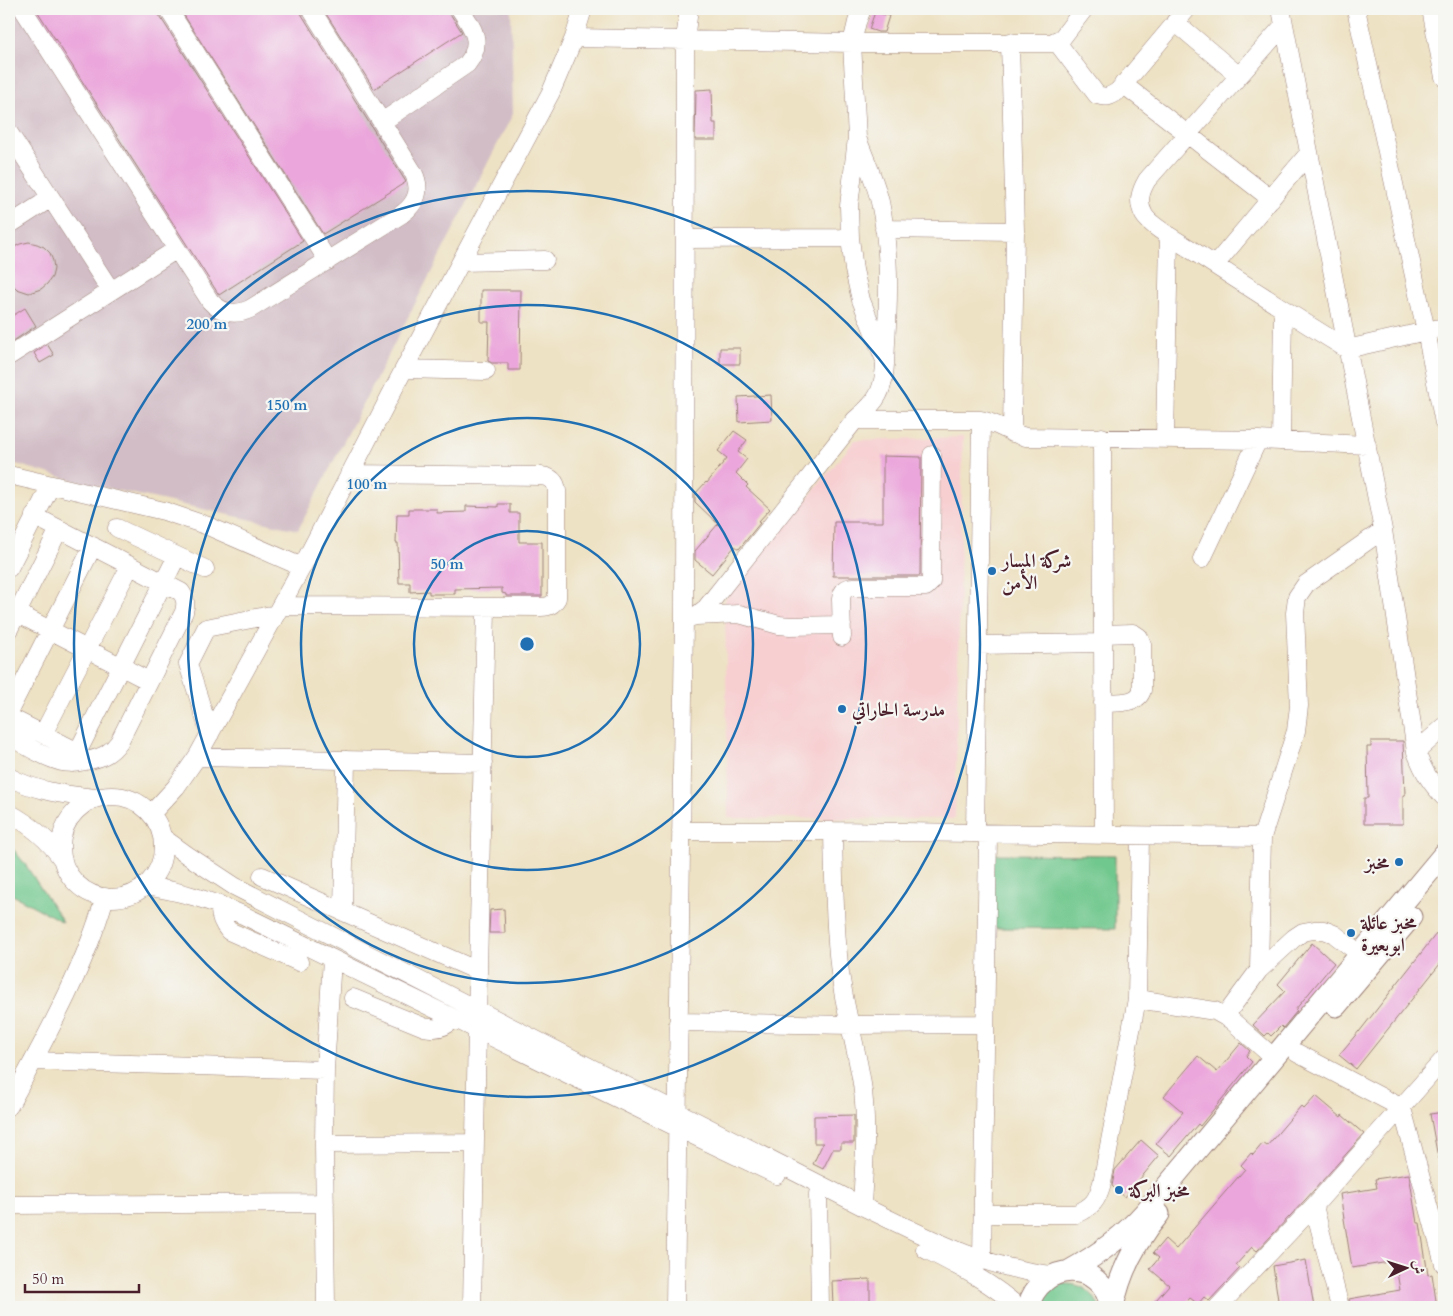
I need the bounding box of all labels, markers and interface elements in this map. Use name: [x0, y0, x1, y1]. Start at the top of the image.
text: 200 m: [187, 314, 228, 334]
text: 150 m: [267, 395, 308, 415]
text: 100 m: [347, 474, 388, 494]
place label: شركة المسار الأمن: [1000, 548, 1071, 596]
text: 50 m: [430, 554, 464, 574]
marker: شركة المسار الأمن: [986, 565, 998, 577]
centre of rings: [518, 635, 536, 653]
place label: مدرسة الحاراتي: [851, 697, 945, 725]
marker: مدرسة الحاراتي: [836, 703, 848, 715]
place label: مخبز: [1363, 850, 1389, 876]
marker: مخبز: [1393, 856, 1405, 868]
place label: مخبز عائلة ابوبعيرة: [1360, 910, 1417, 958]
marker: مخبز عائلة ابوبعيرة: [1345, 927, 1357, 939]
place label: مخبز البركة: [1128, 1178, 1190, 1204]
marker: مخبز البركة: [1113, 1184, 1125, 1196]
north arrow: [1380, 1244, 1430, 1294]
text: ش: [1409, 1260, 1428, 1275]
scale bar: [25, 1261, 139, 1293]
text: 50 m: [32, 1269, 64, 1289]

